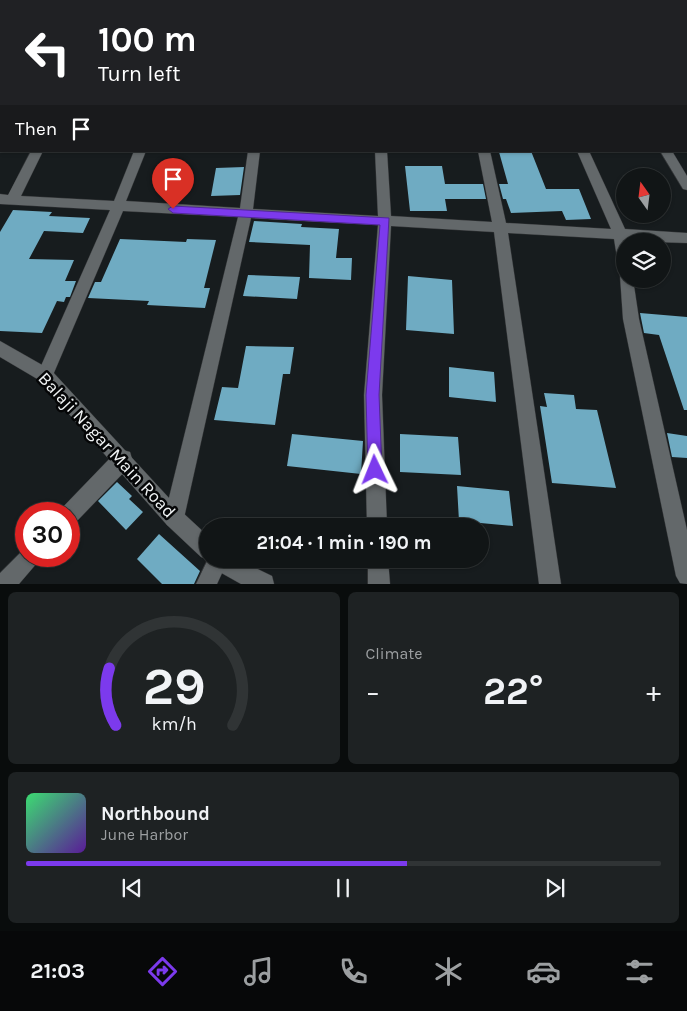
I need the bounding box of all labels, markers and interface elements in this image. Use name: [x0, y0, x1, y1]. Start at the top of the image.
text: 100 m: [98, 19, 197, 60]
icon: left: [15, 20, 80, 85]
text: Turn left: [98, 61, 181, 87]
icon: arrive: [67, 115, 95, 143]
text: Then: [15, 118, 57, 140]
pin: [152, 158, 194, 209]
icon: arrive: [159, 165, 187, 193]
north arrow: [616, 168, 671, 222]
map controls: [616, 168, 671, 288]
button: layers: [616, 233, 671, 288]
street label: Balaji Nagar Main Road: [34, 367, 180, 523]
position arrow: [348, 443, 400, 495]
speed limit sign: 30: [15, 502, 80, 567]
text: 21:04 · 1 min · 190 m: [256, 532, 432, 554]
text: Climate: [366, 644, 423, 663]
text: 29: [142, 656, 205, 717]
text: 22°: [483, 669, 544, 714]
text: −: [366, 675, 380, 708]
text: +: [646, 675, 661, 708]
text: km/h: [151, 714, 196, 735]
text: Northbound: [101, 803, 210, 825]
text: June Harbor: [101, 825, 188, 844]
icon: previous: [118, 874, 146, 902]
icon: pause: [329, 874, 357, 902]
icon: next: [541, 874, 569, 902]
icon: directions: [145, 954, 180, 989]
icon: music: [241, 954, 276, 989]
icon: phone: [336, 954, 371, 989]
icon: climate: [431, 954, 466, 989]
icon: car: [526, 954, 561, 989]
icon: filters: [622, 954, 657, 989]
text: 21:03: [30, 958, 85, 984]

